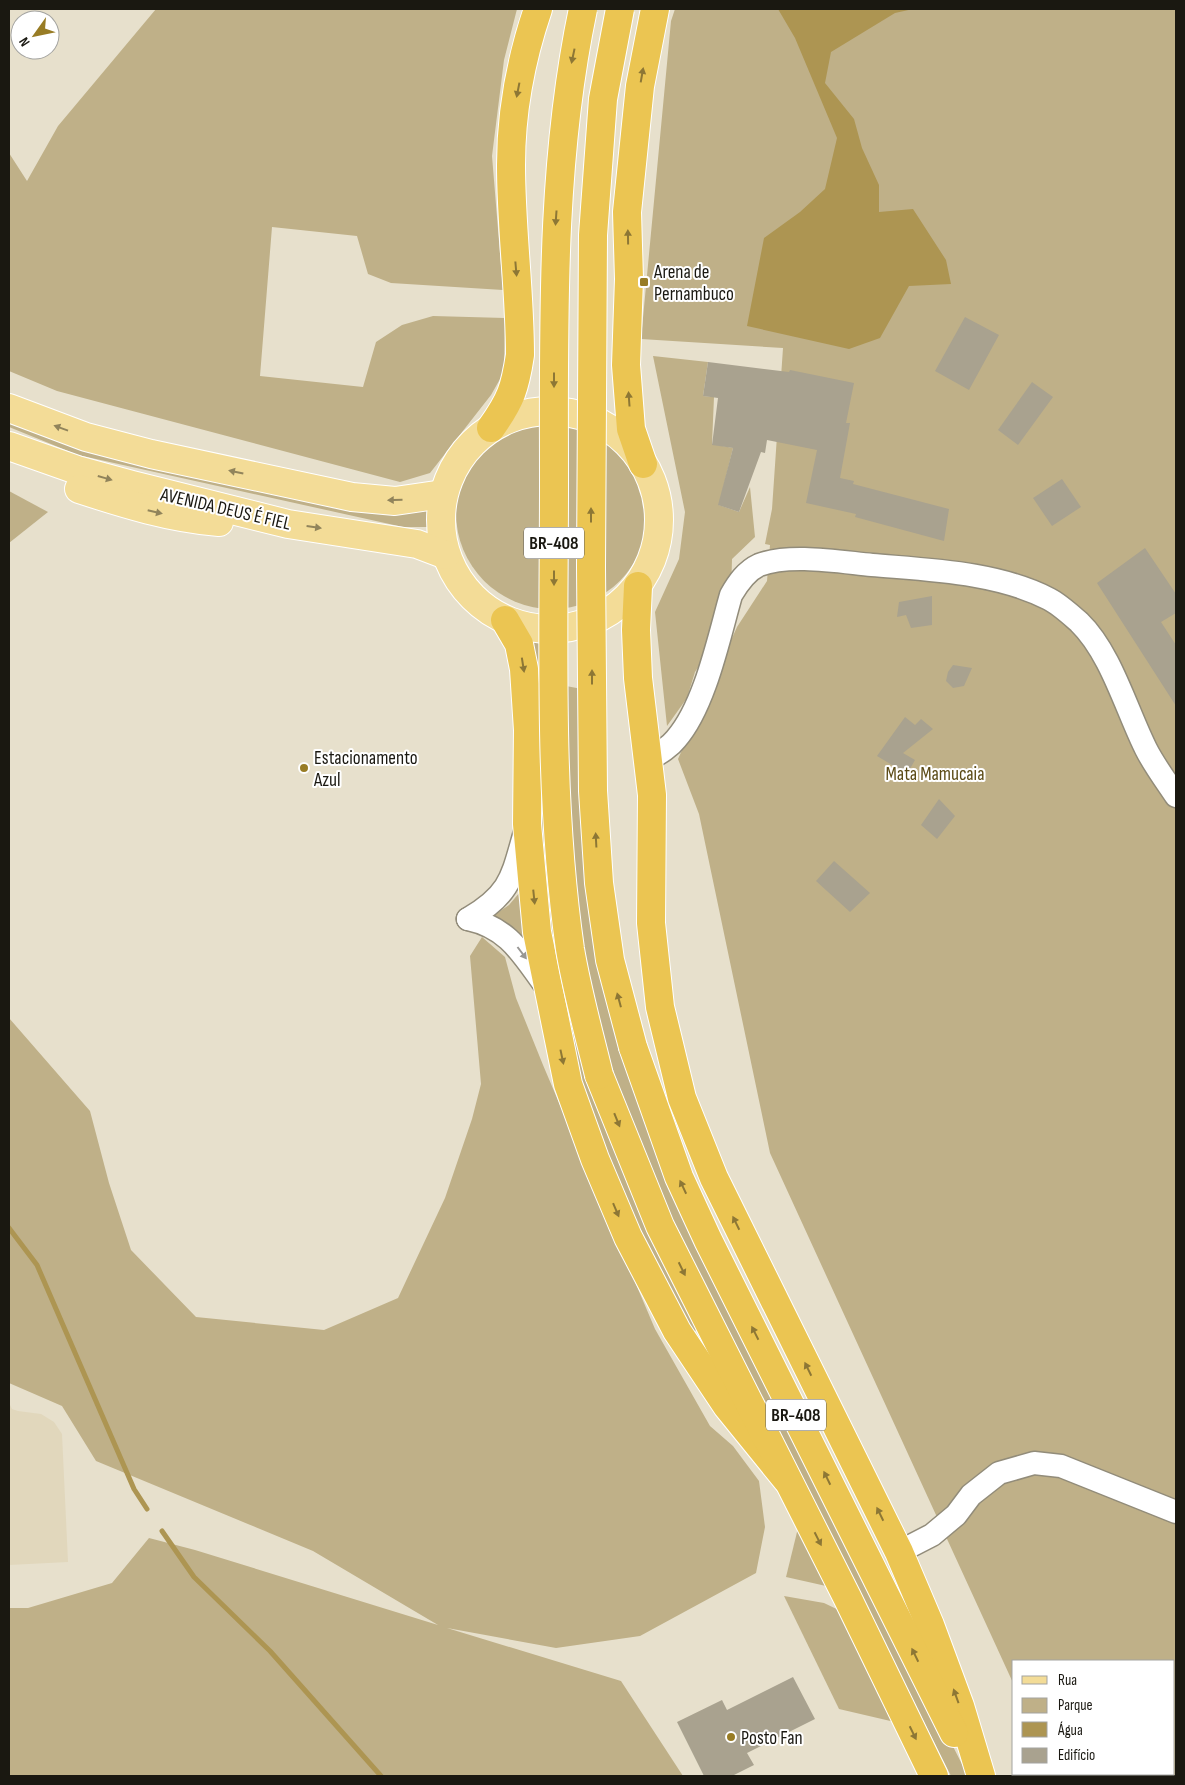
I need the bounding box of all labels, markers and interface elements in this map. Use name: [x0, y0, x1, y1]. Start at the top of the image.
north arrow: [10, 10, 60, 60]
text: N: [15, 34, 34, 50]
one-way arrow: [569, 49, 577, 65]
one-way arrow: [639, 67, 647, 83]
one-way arrow: [513, 82, 521, 98]
one-way arrow: [552, 210, 560, 226]
one-way arrow: [624, 229, 632, 245]
place label: Arena de Pernambuco: [653, 261, 734, 306]
one-way arrow: [512, 262, 520, 278]
marker: Arena de Pernambuco: [638, 276, 650, 288]
one-way arrow: [550, 373, 558, 389]
one-way arrow: [624, 391, 632, 407]
one-way arrow: [53, 424, 68, 432]
one-way arrow: [227, 468, 243, 476]
one-way arrow: [97, 474, 112, 482]
street label: AVENIDA DEUS É FIEL: [158, 483, 293, 536]
one-way arrow: [387, 496, 403, 504]
one-way arrow: [587, 506, 595, 522]
one-way arrow: [148, 508, 163, 516]
one-way arrow: [306, 524, 322, 532]
road number: BR-408: [524, 528, 584, 558]
one-way arrow: [550, 570, 558, 586]
one-way arrow: [519, 657, 527, 673]
one-way arrow: [588, 669, 596, 685]
place label: Estacionamento Azul: [313, 747, 418, 792]
marker: Estacionamento Azul: [298, 762, 310, 774]
park label: Mata Mamucaia: [886, 763, 984, 786]
one-way arrow: [592, 831, 600, 847]
one-way arrow: [530, 889, 538, 905]
one-way arrow: [517, 947, 527, 960]
one-way arrow: [615, 993, 623, 1008]
one-way arrow: [559, 1049, 567, 1065]
one-way arrow: [614, 1113, 622, 1127]
one-way arrow: [679, 1180, 687, 1194]
one-way arrow: [613, 1203, 621, 1217]
one-way arrow: [732, 1216, 740, 1230]
one-way arrow: [678, 1262, 686, 1276]
one-way arrow: [751, 1325, 759, 1340]
one-way arrow: [804, 1361, 812, 1376]
road number: BR-408: [766, 1400, 826, 1430]
one-way arrow: [823, 1471, 831, 1485]
one-way arrow: [876, 1507, 884, 1521]
one-way arrow: [814, 1532, 822, 1547]
one-way arrow: [911, 1648, 919, 1662]
legend: [1012, 1660, 1175, 1775]
text: Rua: [1058, 1671, 1077, 1690]
one-way arrow: [952, 1688, 960, 1703]
text: Parque: [1058, 1696, 1093, 1715]
text: Água: [1057, 1721, 1083, 1740]
one-way arrow: [908, 1725, 917, 1740]
place label: Posto Fan: [741, 1727, 803, 1750]
marker: Posto Fan: [725, 1731, 737, 1743]
text: Edifício: [1058, 1746, 1095, 1765]

